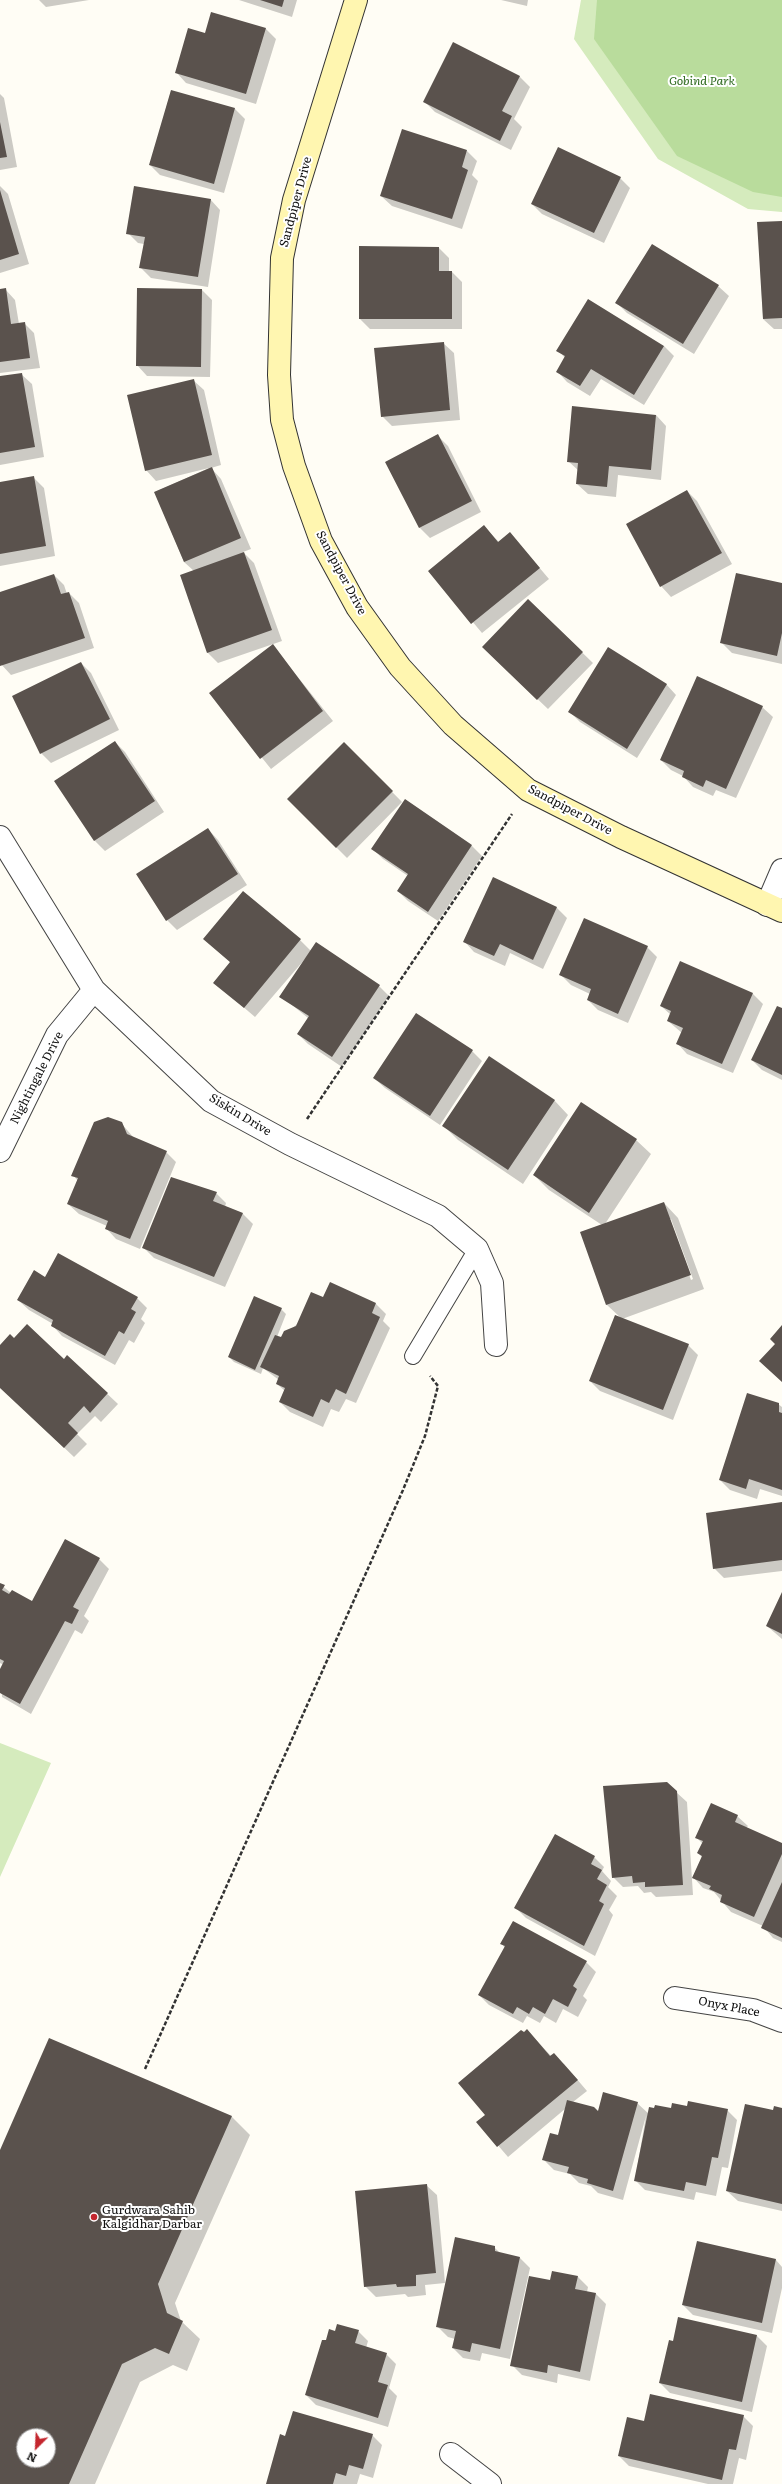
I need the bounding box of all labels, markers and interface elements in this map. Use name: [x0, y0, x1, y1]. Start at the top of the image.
park label: Gobind Park: [669, 74, 735, 88]
street label: Sandpiper Drive: [277, 155, 315, 249]
street label: Sandpiper Drive: [313, 529, 369, 617]
street label: Sandpiper Drive: [526, 782, 614, 838]
street label: Nightingale Drive: [7, 1029, 67, 1127]
street label: Siskin Drive: [206, 1091, 274, 1139]
street label: Onyx Place: [697, 1994, 761, 2020]
place label: Gurdwara Sahib Kalgidhar Darbar: [102, 2203, 202, 2231]
marker: Gurdwara Sahib Kalgidhar Darbar: [89, 2212, 99, 2222]
north arrow: [16, 2428, 56, 2468]
text: N: [24, 2449, 39, 2467]

